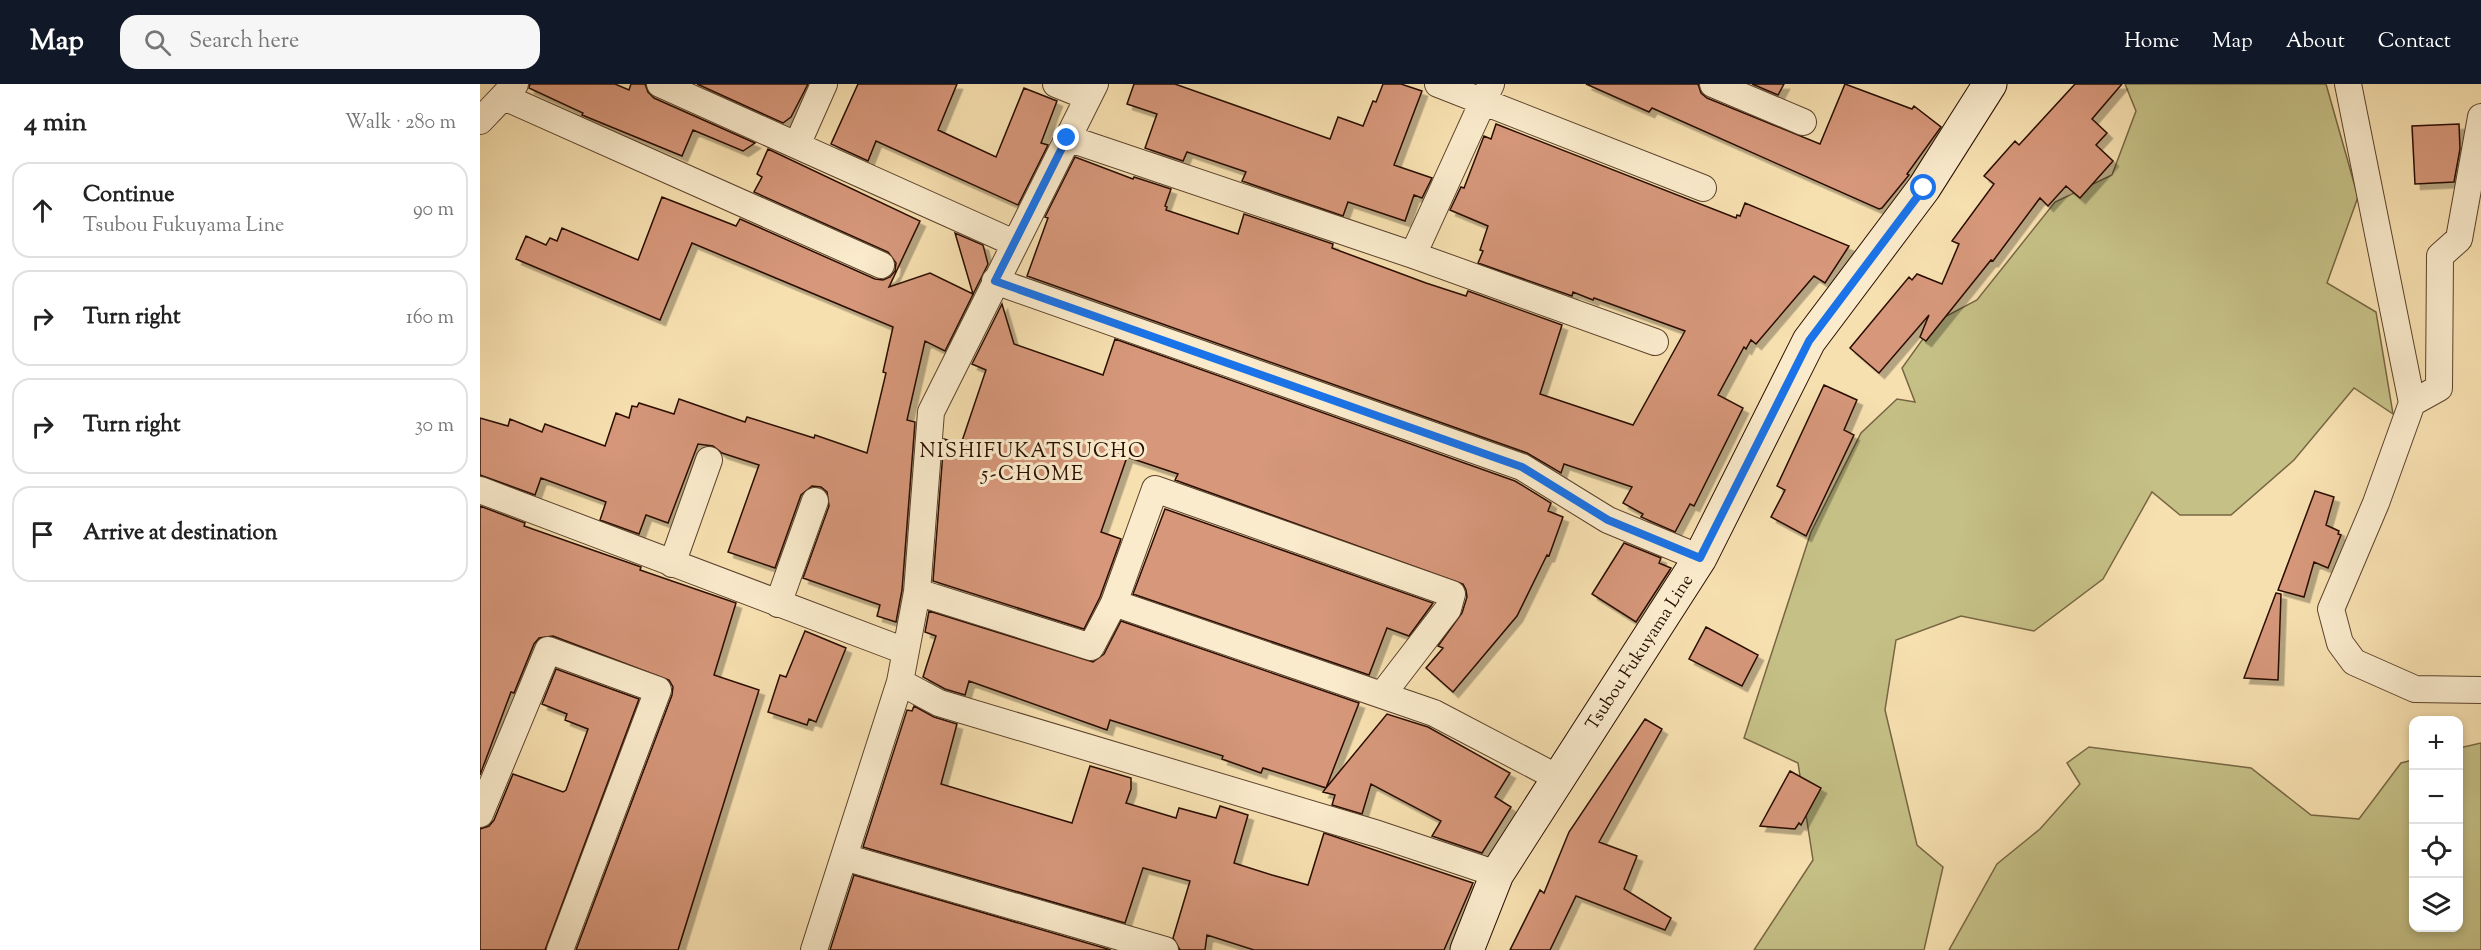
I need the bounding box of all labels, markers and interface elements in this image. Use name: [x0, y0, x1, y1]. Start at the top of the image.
search box: [120, 15, 540, 69]
text: Map: [30, 22, 84, 62]
icon: search: [141, 26, 174, 59]
text: Search here: [189, 26, 299, 58]
text: Home: [2124, 27, 2179, 57]
text: Map: [2212, 27, 2253, 57]
text: About: [2286, 27, 2345, 57]
text: Contact: [2378, 27, 2451, 57]
text: 4 min: [24, 105, 87, 142]
text: Walk · 280 m: [345, 109, 456, 138]
route end: [1053, 124, 1079, 150]
route start: [1910, 174, 1936, 200]
text: Continue: [83, 180, 174, 212]
icon: ahead: [26, 194, 59, 227]
text: 90 m: [413, 196, 454, 225]
text: Tsubou Fukuyama Line: [83, 212, 284, 241]
icon: right: [26, 302, 59, 335]
text: Turn right: [83, 302, 180, 334]
text: 160 m: [406, 304, 454, 333]
icon: right: [26, 410, 59, 443]
text: Turn right: [83, 410, 180, 442]
text: 30 m: [415, 412, 454, 441]
district label: NISHIFUKATSUCHO 5-CHOME: [920, 438, 1146, 490]
icon: arrive: [26, 518, 59, 551]
text: Arrive at destination: [83, 518, 278, 550]
street label: Tsubou Fukuyama Line: [1580, 570, 1701, 736]
map controls: [2409, 716, 2463, 932]
button: +: [2409, 716, 2463, 770]
button: −: [2409, 770, 2463, 824]
button: locate: [2409, 824, 2463, 878]
button: layers: [2409, 878, 2463, 932]

